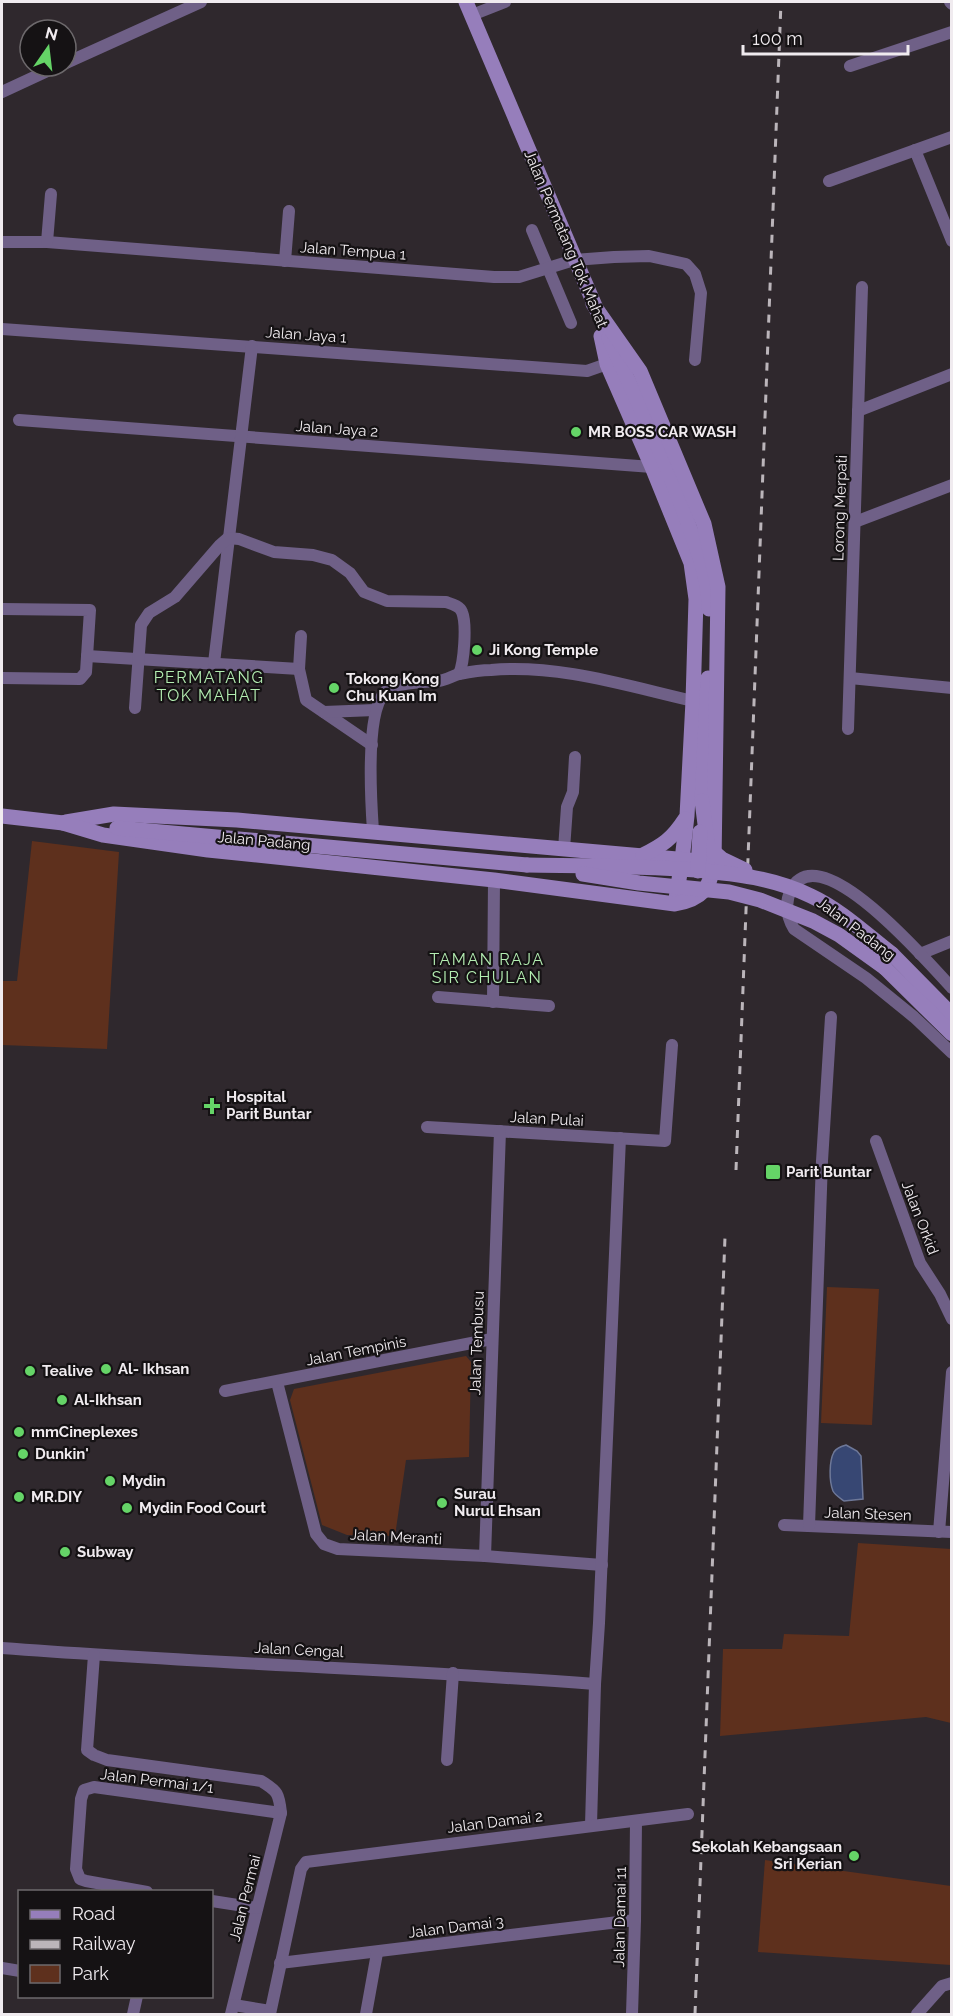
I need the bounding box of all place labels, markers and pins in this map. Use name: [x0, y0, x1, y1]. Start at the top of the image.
place label: MR BOSS CAR WASH: [588, 423, 737, 441]
marker: MR BOSS CAR WASH: [569, 425, 583, 439]
place label: Ji Kong Temple: [489, 641, 598, 659]
marker: Ji Kong Temple: [470, 643, 484, 657]
place label: Tokong Kong Chu Kuan Im: [346, 670, 439, 705]
marker: Tokong Kong Chu Kuan Im: [327, 681, 341, 695]
place label: Hospital Parit Buntar: [226, 1088, 312, 1123]
marker: Hospital Parit Buntar: [203, 1097, 221, 1115]
marker: Parit Buntar: [764, 1163, 782, 1181]
place label: Parit Buntar: [786, 1163, 872, 1181]
place label: Al- Ikhsan: [118, 1360, 189, 1378]
place label: Tealive: [42, 1362, 93, 1380]
marker: Al- Ikhsan: [99, 1362, 113, 1376]
marker: Tealive: [23, 1364, 37, 1378]
place label: Al-Ikhsan: [74, 1391, 142, 1409]
marker: Al-Ikhsan: [55, 1393, 69, 1407]
place label: mmCineplexes: [31, 1423, 138, 1441]
marker: mmCineplexes: [12, 1425, 26, 1439]
place label: Dunkin': [35, 1445, 89, 1463]
marker: Dunkin': [16, 1447, 30, 1461]
place label: Mydin: [122, 1472, 166, 1490]
marker: Mydin: [103, 1474, 117, 1488]
place label: Surau Nurul Ehsan: [454, 1485, 541, 1520]
place label: MR.DIY: [31, 1488, 82, 1506]
marker: MR.DIY: [12, 1490, 26, 1504]
marker: Surau Nurul Ehsan: [435, 1496, 449, 1510]
place label: Mydin Food Court: [139, 1499, 266, 1517]
marker: Mydin Food Court: [120, 1501, 134, 1515]
place label: Subway: [77, 1543, 134, 1561]
marker: Subway: [58, 1545, 72, 1559]
place label: Sekolah Kebangsaan Sri Kerian: [692, 1838, 842, 1873]
marker: Sekolah Kebangsaan Sri Kerian: [847, 1849, 861, 1863]

